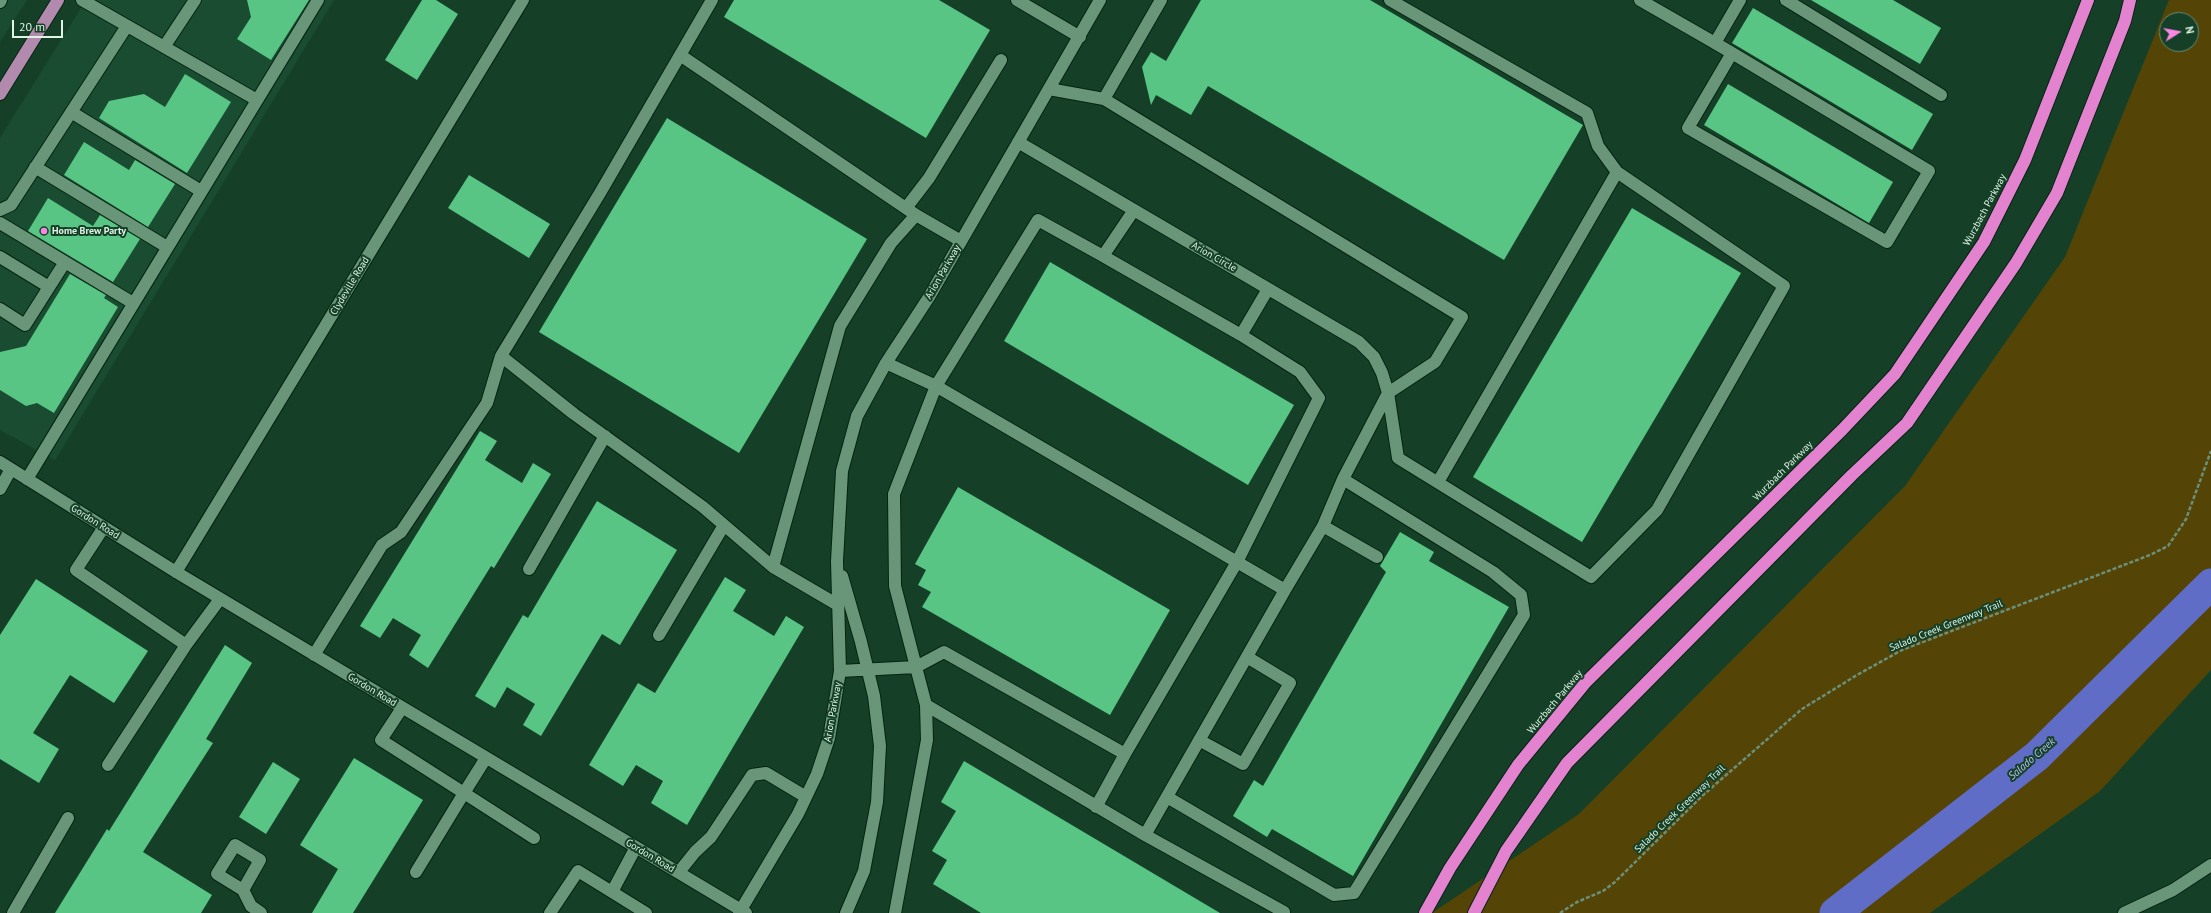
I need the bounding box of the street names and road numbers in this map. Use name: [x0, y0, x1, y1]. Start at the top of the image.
street label: Wurzbach Parkway: [1961, 172, 2009, 248]
street label: Arion Circle: [1189, 239, 1239, 275]
street label: Arion Parkway: [923, 243, 963, 301]
street label: Clydeville Road: [328, 255, 372, 317]
street label: Wurzbach Parkway: [1751, 439, 1815, 503]
street label: Gordon Road: [69, 502, 121, 542]
street label: Salado Creek Greenway Trail: [1888, 598, 2004, 654]
street label: Wurzbach Parkway: [1525, 668, 1585, 736]
street label: Gordon Road: [345, 671, 399, 709]
street label: Arion Parkway: [822, 681, 844, 743]
street label: Salado Creek Greenway Trail: [1632, 763, 1728, 855]
street label: Gordon Road: [623, 837, 677, 875]

